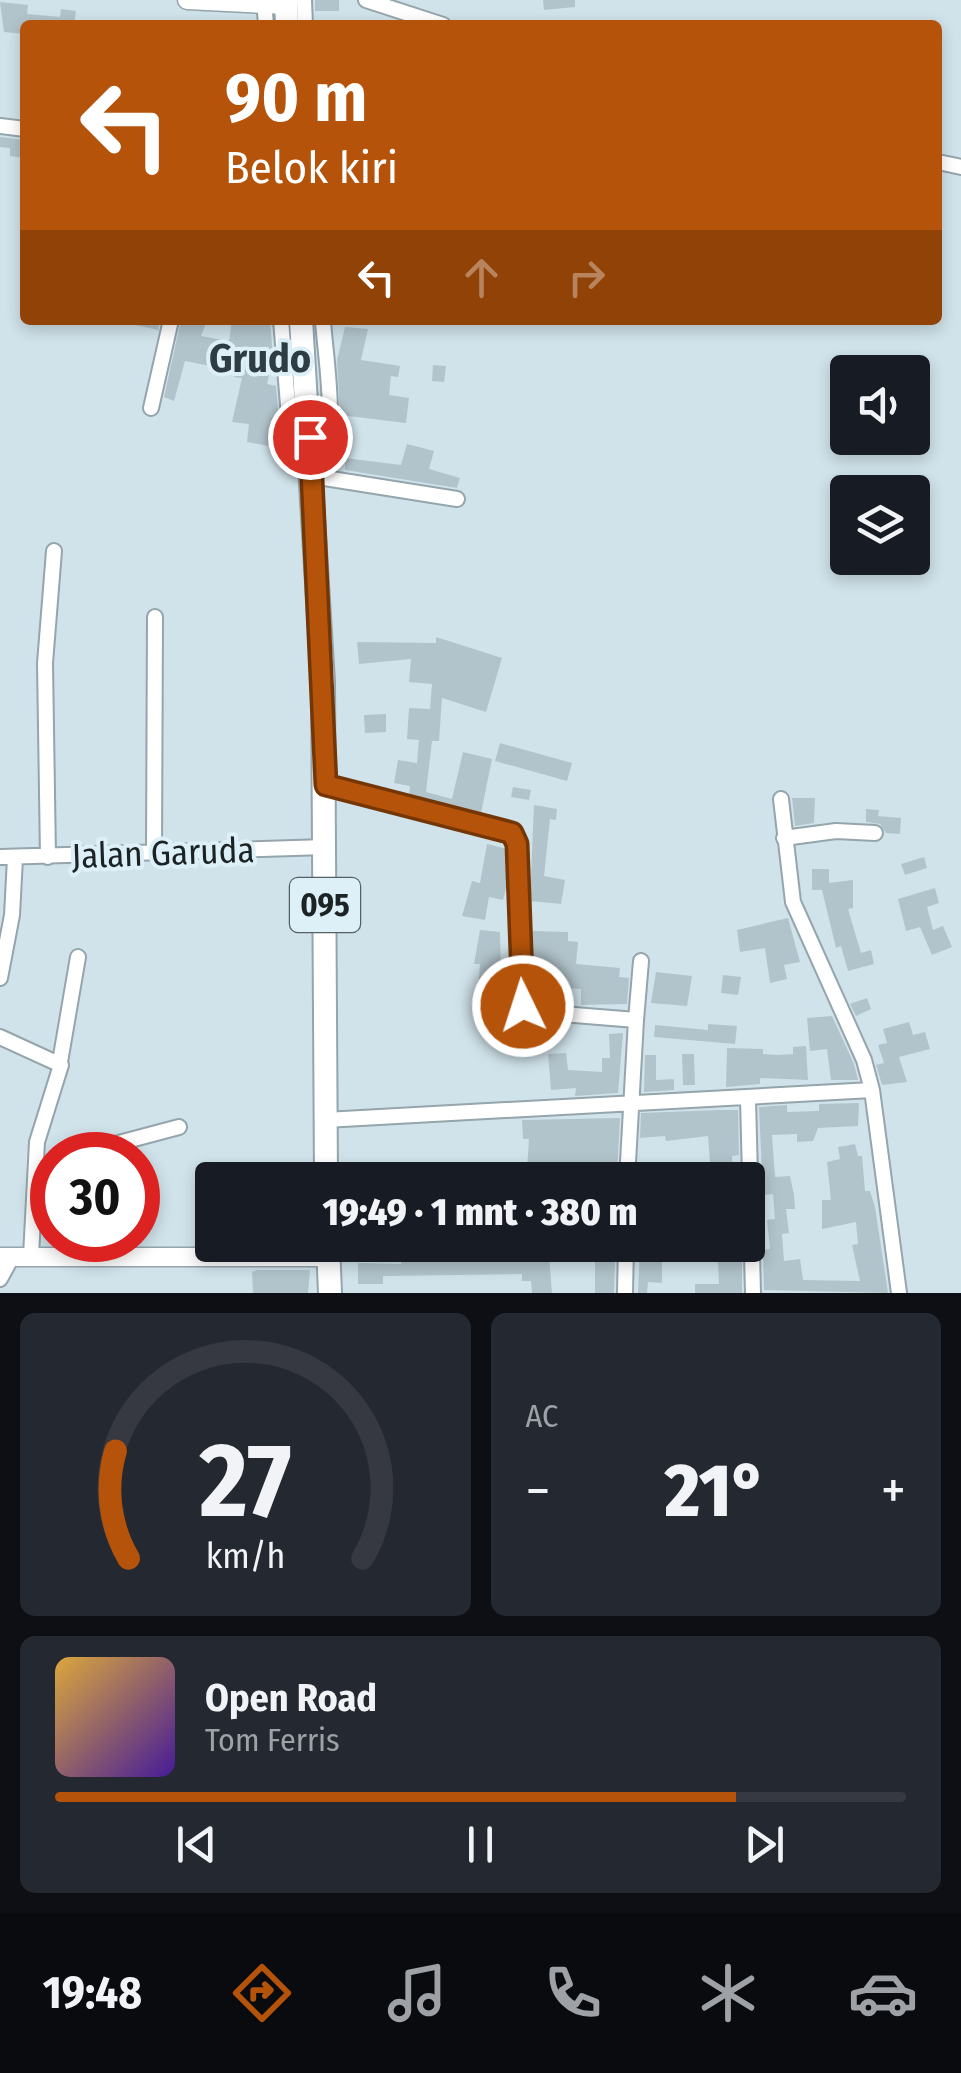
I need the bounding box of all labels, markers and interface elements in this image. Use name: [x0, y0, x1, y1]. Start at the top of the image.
text: 90 m: [225, 56, 367, 140]
icon: left: [60, 60, 190, 190]
text: Belok kiri: [225, 141, 398, 195]
icon: left: [349, 250, 404, 305]
icon: ahead: [454, 250, 509, 305]
icon: right: [559, 250, 614, 305]
district label: Grudo: [209, 335, 311, 383]
map controls: [830, 355, 930, 575]
button: sound: [830, 355, 930, 455]
pin: [268, 395, 353, 480]
icon: arrive: [283, 410, 338, 465]
button: layers: [830, 475, 930, 575]
street label: Jalan Garuda: [71, 829, 255, 877]
road number: 095: [290, 878, 360, 932]
position arrow: [471, 954, 575, 1058]
speed limit sign: 30: [30, 1132, 160, 1262]
text: 19:49 · 1 mnt · 380 m: [322, 1189, 638, 1235]
text: AC: [526, 1397, 558, 1435]
text: 27: [198, 1419, 291, 1544]
text: 21°: [665, 1446, 766, 1536]
text: −: [526, 1458, 550, 1524]
text: +: [881, 1458, 906, 1524]
text: km/h: [205, 1535, 285, 1577]
text: Open Road: [205, 1675, 377, 1721]
text: Tom Ferris: [205, 1721, 340, 1759]
icon: previous: [169, 1817, 224, 1872]
icon: pause: [453, 1817, 508, 1872]
icon: next: [737, 1817, 792, 1872]
icon: directions: [227, 1958, 297, 2028]
icon: music: [382, 1958, 452, 2028]
icon: phone: [538, 1958, 608, 2028]
icon: climate: [693, 1958, 763, 2028]
icon: car: [848, 1958, 918, 2028]
text: 19:48: [43, 1966, 142, 2020]

